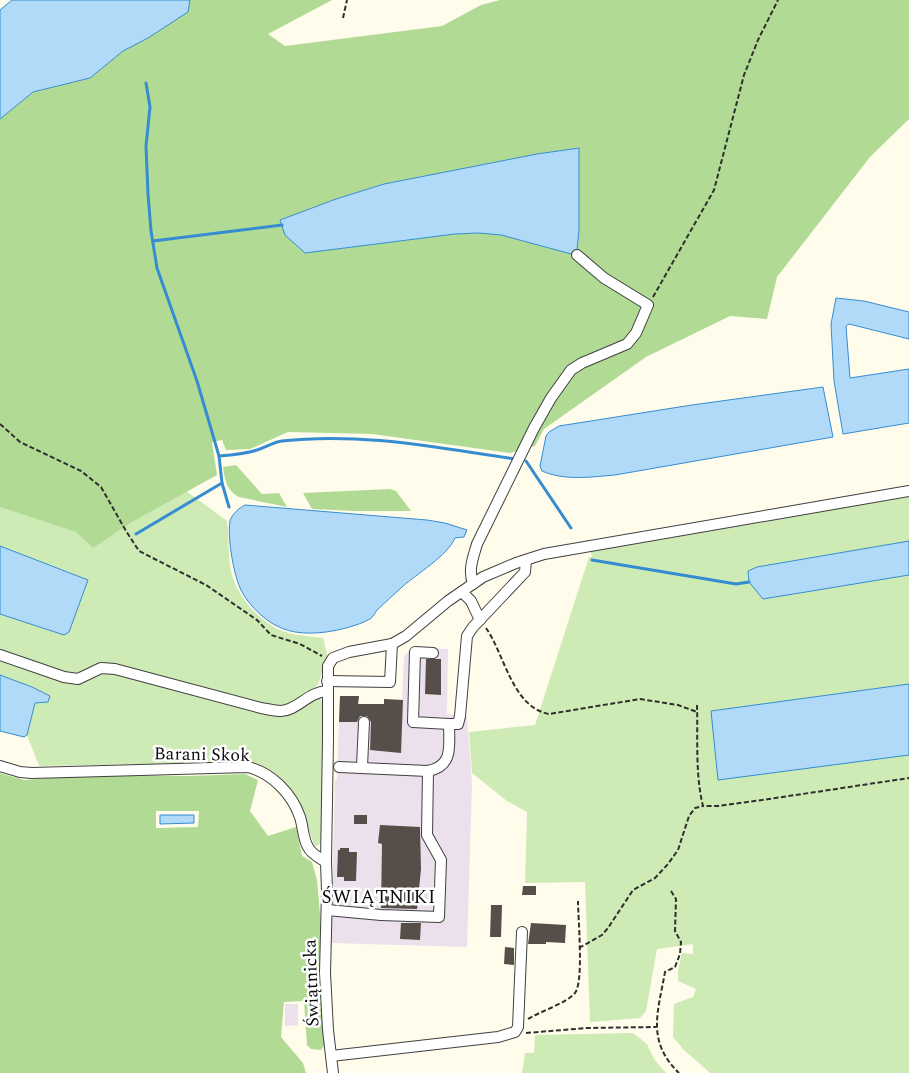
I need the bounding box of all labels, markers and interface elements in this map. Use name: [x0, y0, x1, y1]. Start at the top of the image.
street label: Barani Skok: [154, 740, 250, 769]
district label: ŚWIĄTNIKI: [321, 883, 437, 912]
street label: Świątnicka: [296, 939, 327, 1027]

